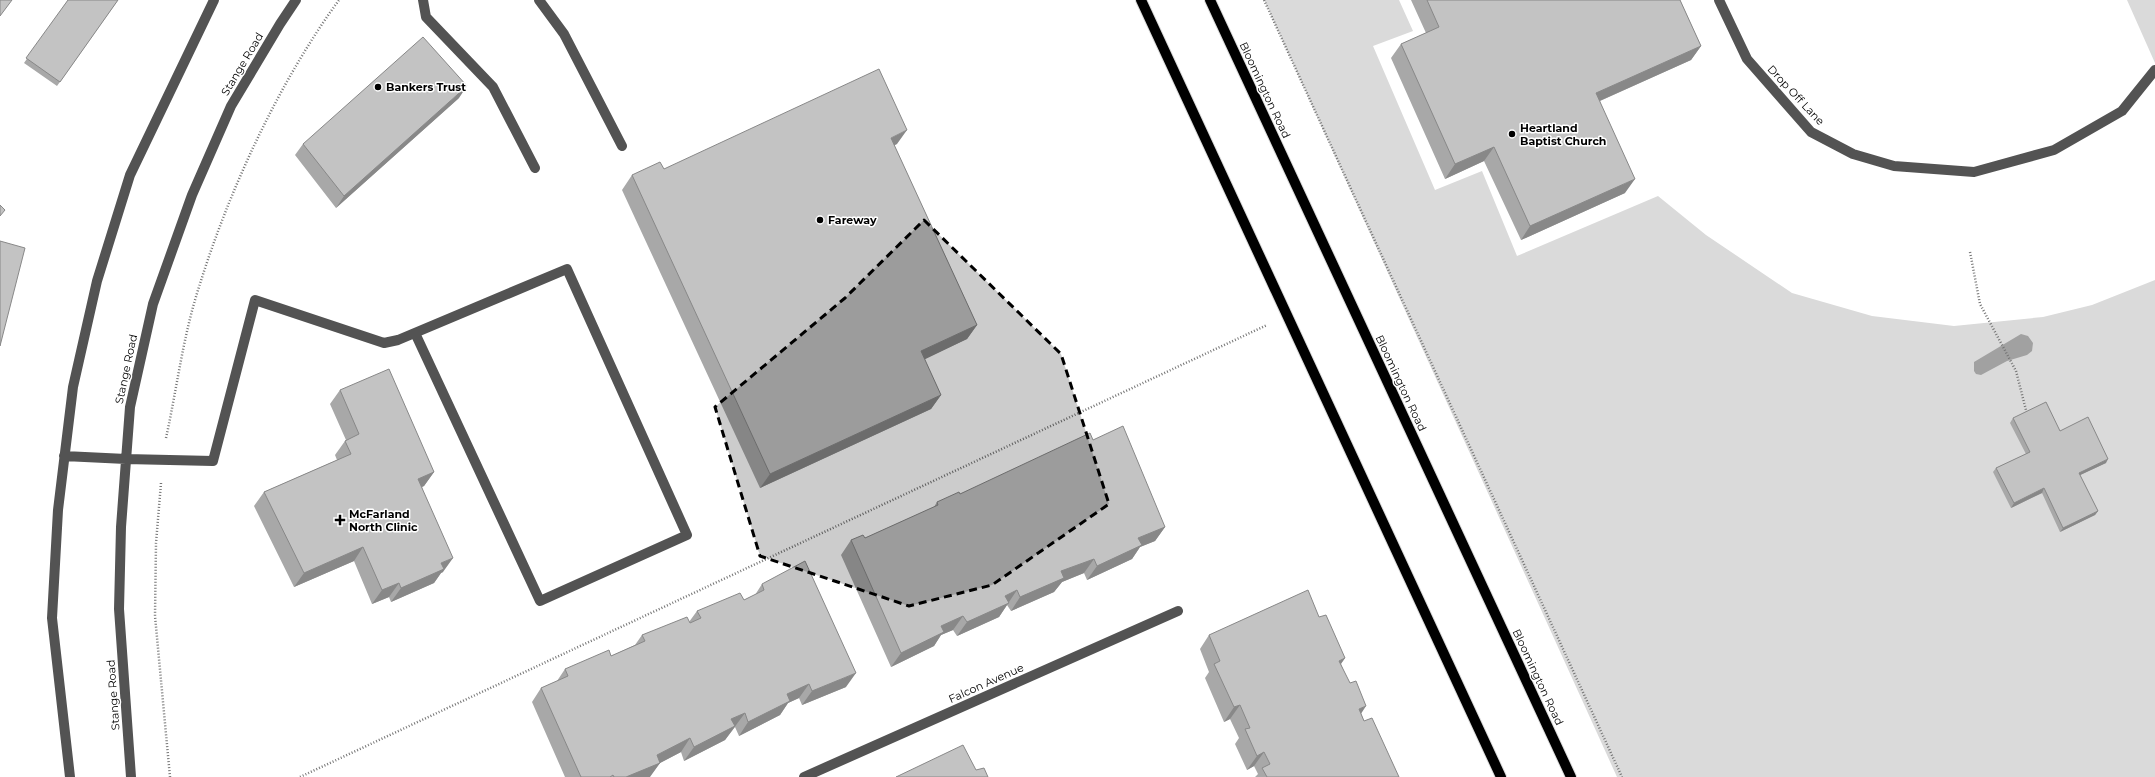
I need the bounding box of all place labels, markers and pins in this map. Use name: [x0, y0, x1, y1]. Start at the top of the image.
place label: Bankers Trust: [386, 80, 466, 94]
marker: Bankers Trust: [373, 82, 383, 92]
place label: Heartland Baptist Church: [1520, 121, 1606, 148]
marker: Heartland Baptist Church: [1507, 129, 1517, 139]
place label: Fareway: [828, 213, 877, 227]
marker: Fareway: [815, 215, 825, 225]
place label: McFarland North Clinic: [349, 507, 418, 534]
marker: McFarland North Clinic: [334, 514, 346, 526]

